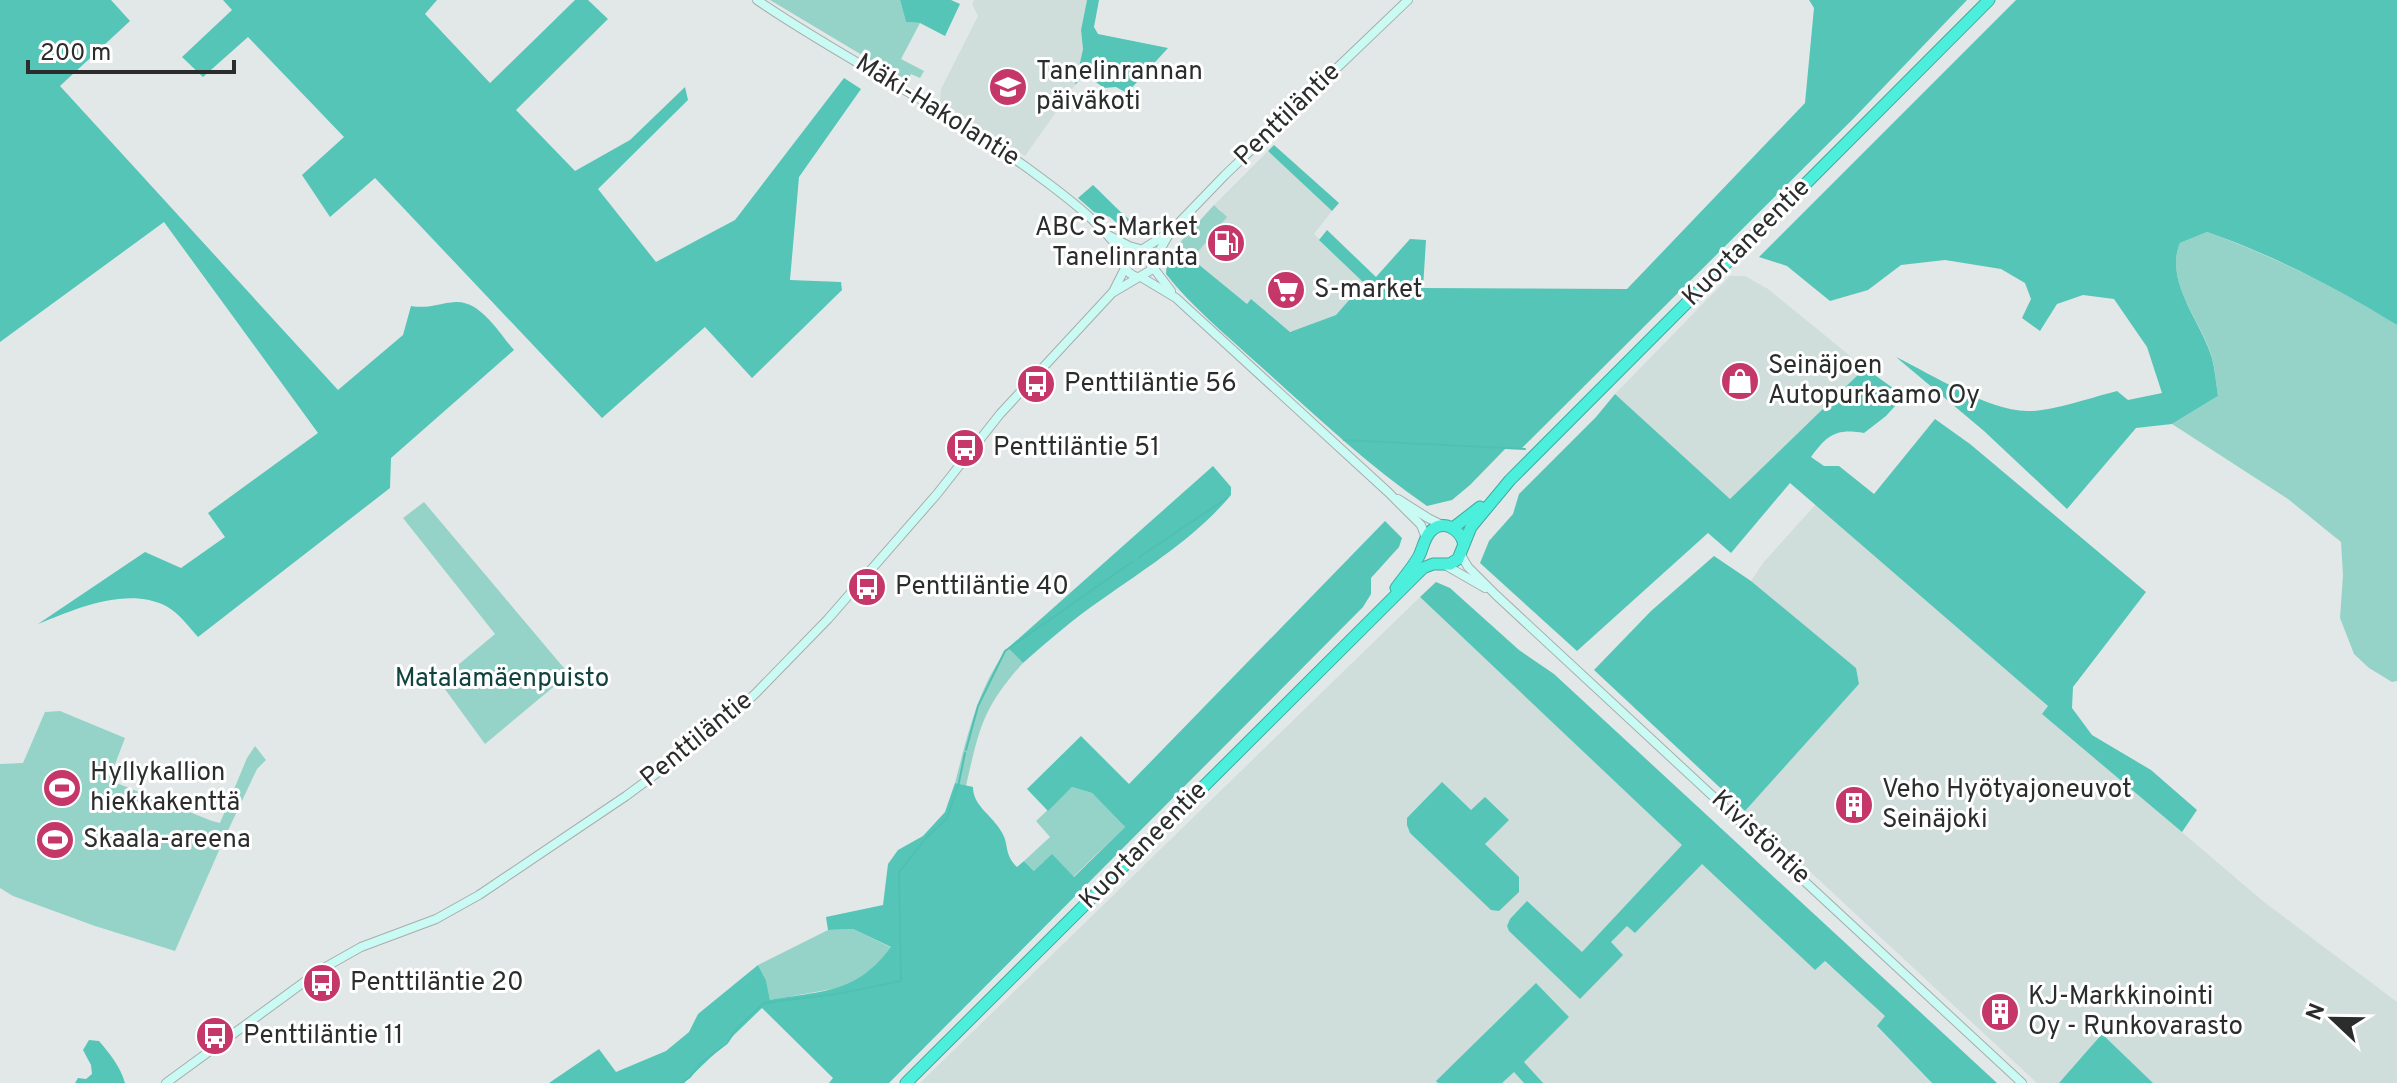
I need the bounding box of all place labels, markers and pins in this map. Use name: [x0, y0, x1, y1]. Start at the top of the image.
place label: Tanelinrannan päiväkoti: [1036, 56, 1203, 119]
school or university icon: Tanelinrannan päiväkoti: [987, 66, 1029, 108]
place label: ABC S-Market Tanelinranta: [1035, 212, 1198, 275]
fuel station icon: ABC S-Market Tanelinranta: [1205, 222, 1247, 264]
supermarket icon: S-market: [1265, 269, 1307, 311]
place label: S-market: [1314, 274, 1423, 307]
place label: Seinäjoen Autopurkaamo Oy: [1768, 350, 1980, 413]
shop icon: Seinäjoen Autopurkaamo Oy: [1719, 360, 1761, 402]
bus stop icon: Penttiläntie 56: [1015, 363, 1057, 405]
place label: Penttiläntie 56: [1064, 368, 1237, 401]
bus stop icon: Penttiläntie 51: [944, 427, 986, 469]
place label: Penttiläntie 51: [993, 432, 1160, 465]
bus stop icon: Penttiläntie 40: [846, 566, 888, 608]
place label: Penttiläntie 40: [895, 571, 1069, 604]
place label: Hyllykallion hiekkakenttä: [90, 757, 240, 820]
sports icon: Hyllykallion hiekkakenttä: [41, 767, 83, 809]
place label: Veho Hyötyajoneuvot Seinäjoki: [1882, 774, 2132, 837]
building icon: Veho Hyötyajoneuvot Seinäjoki: [1833, 784, 1875, 826]
sports icon: Skaala-areena: [34, 819, 76, 861]
place label: Skaala-areena: [83, 824, 251, 857]
bus stop icon: Penttiläntie 20: [301, 962, 343, 1004]
place label: Penttiläntie 20: [350, 967, 524, 1000]
place label: KJ-Markkinointi Oy - Runkovarasto: [2028, 981, 2243, 1044]
building icon: KJ-Markkinointi Oy - Runkovarasto: [1979, 991, 2021, 1033]
bus stop icon: Penttiläntie 11: [194, 1015, 236, 1057]
place label: Penttiläntie 11: [243, 1020, 403, 1053]

